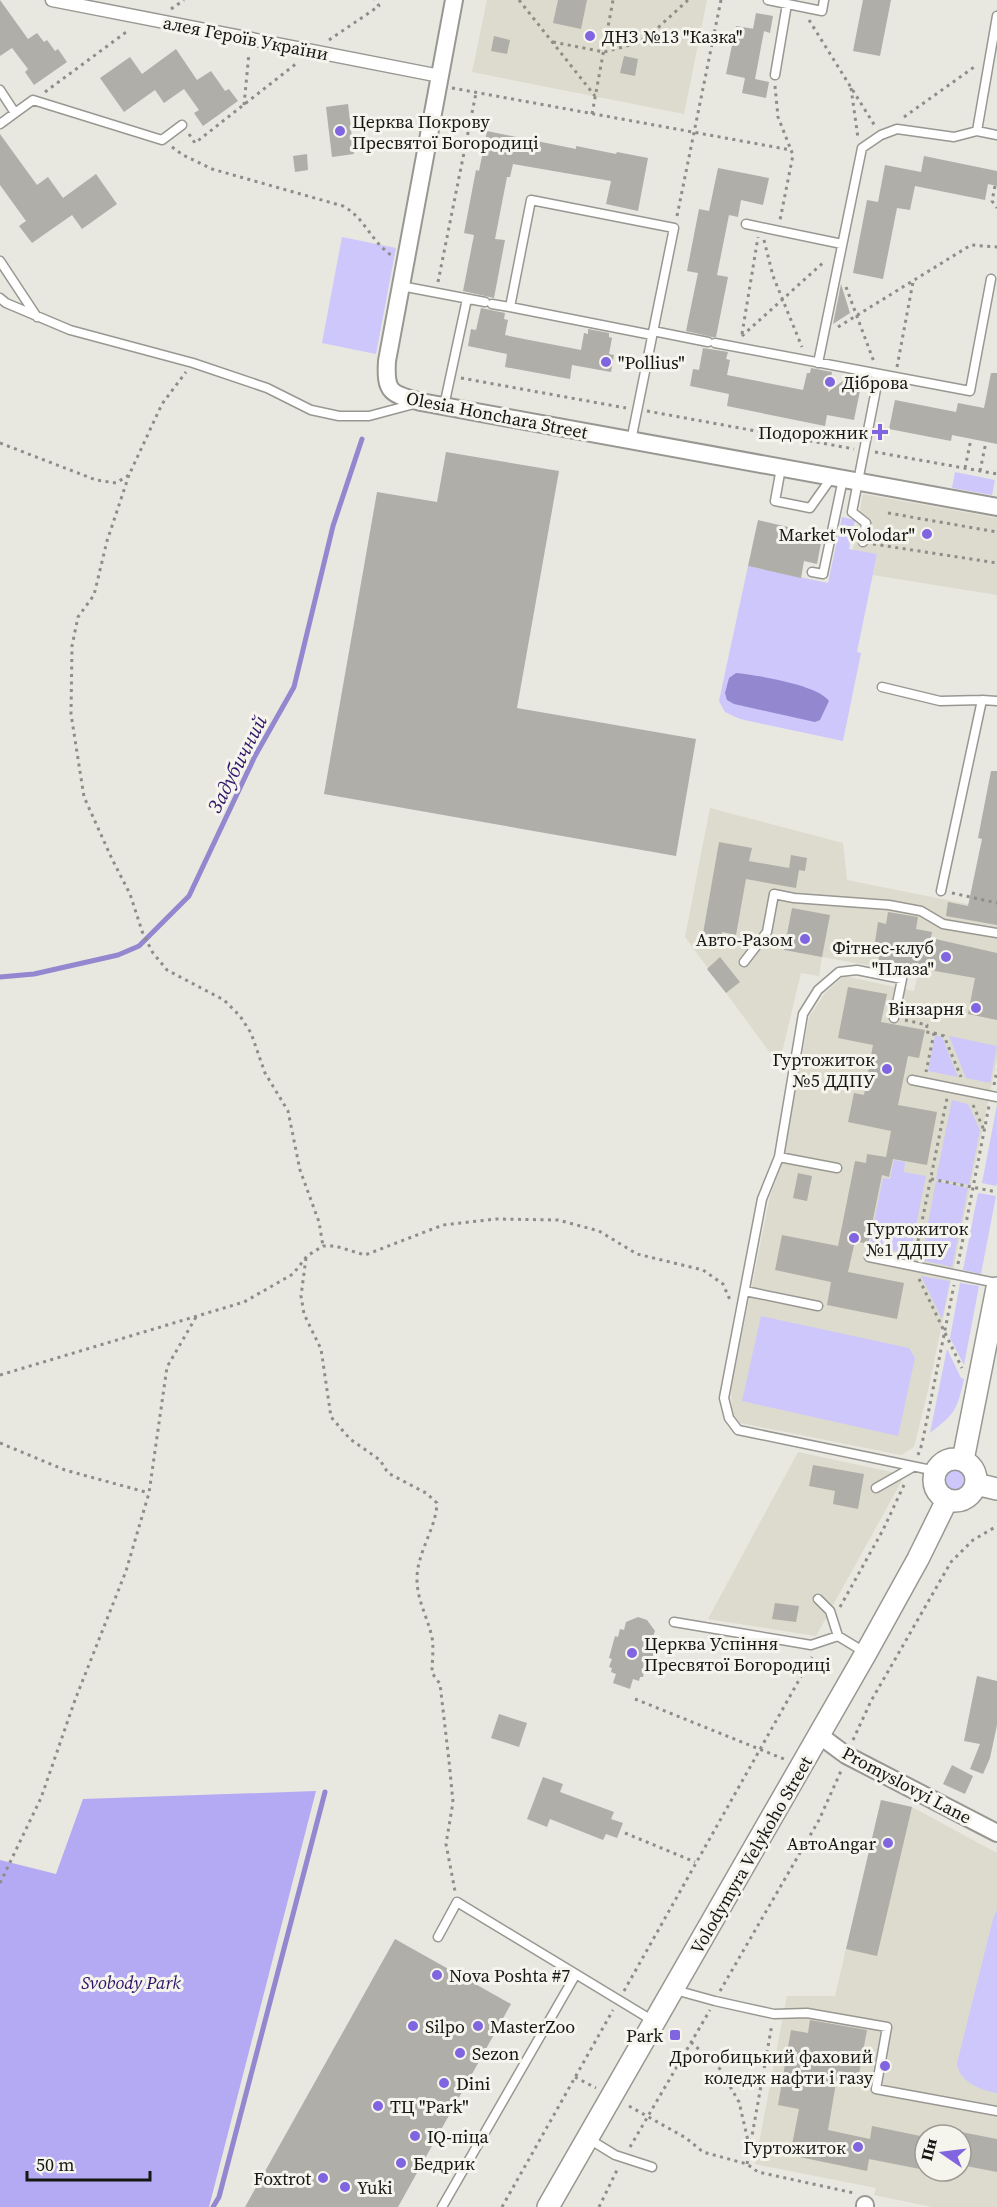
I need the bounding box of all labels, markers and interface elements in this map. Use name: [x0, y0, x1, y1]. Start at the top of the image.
street label: алея Героїв України: [161, 10, 331, 66]
place label: ДНЗ №13 "Казка": [602, 24, 742, 49]
marker: ДНЗ №13 "Казка": [583, 29, 597, 43]
place label: Церква Покрову Пресвятої Богородиці: [352, 109, 539, 155]
marker: Церква Покрову Пресвятої Богородиці: [333, 124, 347, 138]
place label: "Pollius": [618, 350, 685, 375]
marker: "Pollius": [599, 355, 613, 369]
place label: Діброва: [842, 370, 909, 395]
marker: Діброва: [823, 375, 837, 389]
street label: Olesia Honchara Street: [404, 385, 590, 445]
place label: Подорожник: [758, 420, 868, 445]
marker: Подорожник: [873, 425, 887, 439]
place label: Market "Volodar": [779, 522, 915, 547]
marker: Market "Volodar": [920, 527, 934, 541]
water label: Задубичний: [200, 710, 274, 818]
place label: Авто-Разом: [696, 927, 793, 952]
marker: Авто-Разом: [798, 932, 812, 946]
place label: Фітнес-клуб "Плаза": [833, 935, 934, 981]
marker: Фітнес-клуб "Плаза": [939, 950, 953, 964]
place label: Вінзарня: [888, 996, 964, 1021]
marker: Вінзарня: [969, 1001, 983, 1015]
place label: Гуртожиток №5 ДДПУ: [773, 1047, 875, 1093]
marker: Гуртожиток №5 ДДПУ: [880, 1062, 894, 1076]
place label: Гуртожиток №1 ДДПУ: [866, 1216, 969, 1262]
marker: Гуртожиток №1 ДДПУ: [847, 1231, 861, 1245]
place label: Церква Успіння Пресвятої Богородиці: [644, 1631, 831, 1677]
marker: Церква Успіння Пресвятої Богородиці: [625, 1646, 639, 1660]
street label: Promyslovyi Lane: [838, 1740, 976, 1830]
street label: Volodymyra Velykoho Street: [684, 1751, 818, 1959]
place label: АвтоAngar: [787, 1831, 876, 1856]
marker: АвтоAngar: [881, 1836, 895, 1850]
place label: Nova Poshta #7: [449, 1963, 570, 1988]
marker: Nova Poshta #7: [430, 1968, 444, 1982]
park label: Svobody Park: [81, 1970, 181, 1995]
place label: Silpo: [425, 2014, 465, 2039]
place label: MasterZoo: [490, 2014, 575, 2039]
marker: Silpo: [406, 2019, 420, 2033]
marker: MasterZoo: [471, 2019, 485, 2033]
place label: Park: [626, 2023, 663, 2048]
marker: Park: [668, 2028, 682, 2042]
place label: Sezon: [472, 2041, 519, 2066]
place label: Дрогобицький фаховий коледж нафти і газу: [669, 2044, 874, 2090]
marker: Sezon: [453, 2046, 467, 2060]
marker: Дрогобицький фаховий коледж нафти і газу: [878, 2059, 892, 2073]
place label: Dini: [456, 2071, 490, 2096]
marker: Dini: [437, 2076, 451, 2090]
place label: ТЦ "Park": [390, 2094, 469, 2119]
marker: ТЦ "Park": [371, 2099, 385, 2113]
north arrow: [913, 2123, 973, 2183]
place label: IQ-піца: [427, 2124, 490, 2149]
marker: IQ-піца: [408, 2129, 422, 2143]
place label: Гуртожиток: [744, 2135, 846, 2160]
text: Пн: [915, 2136, 942, 2163]
marker: Гуртожиток: [851, 2140, 865, 2154]
scale bar: [27, 2144, 150, 2182]
place label: Бедрик: [413, 2151, 475, 2176]
text: 50 m: [36, 2152, 74, 2177]
marker: Бедрик: [394, 2156, 408, 2170]
place label: Foxtrot: [253, 2166, 311, 2191]
marker: Foxtrot: [316, 2171, 330, 2185]
place label: Yuki: [357, 2175, 393, 2200]
marker: Yuki: [338, 2180, 352, 2194]

